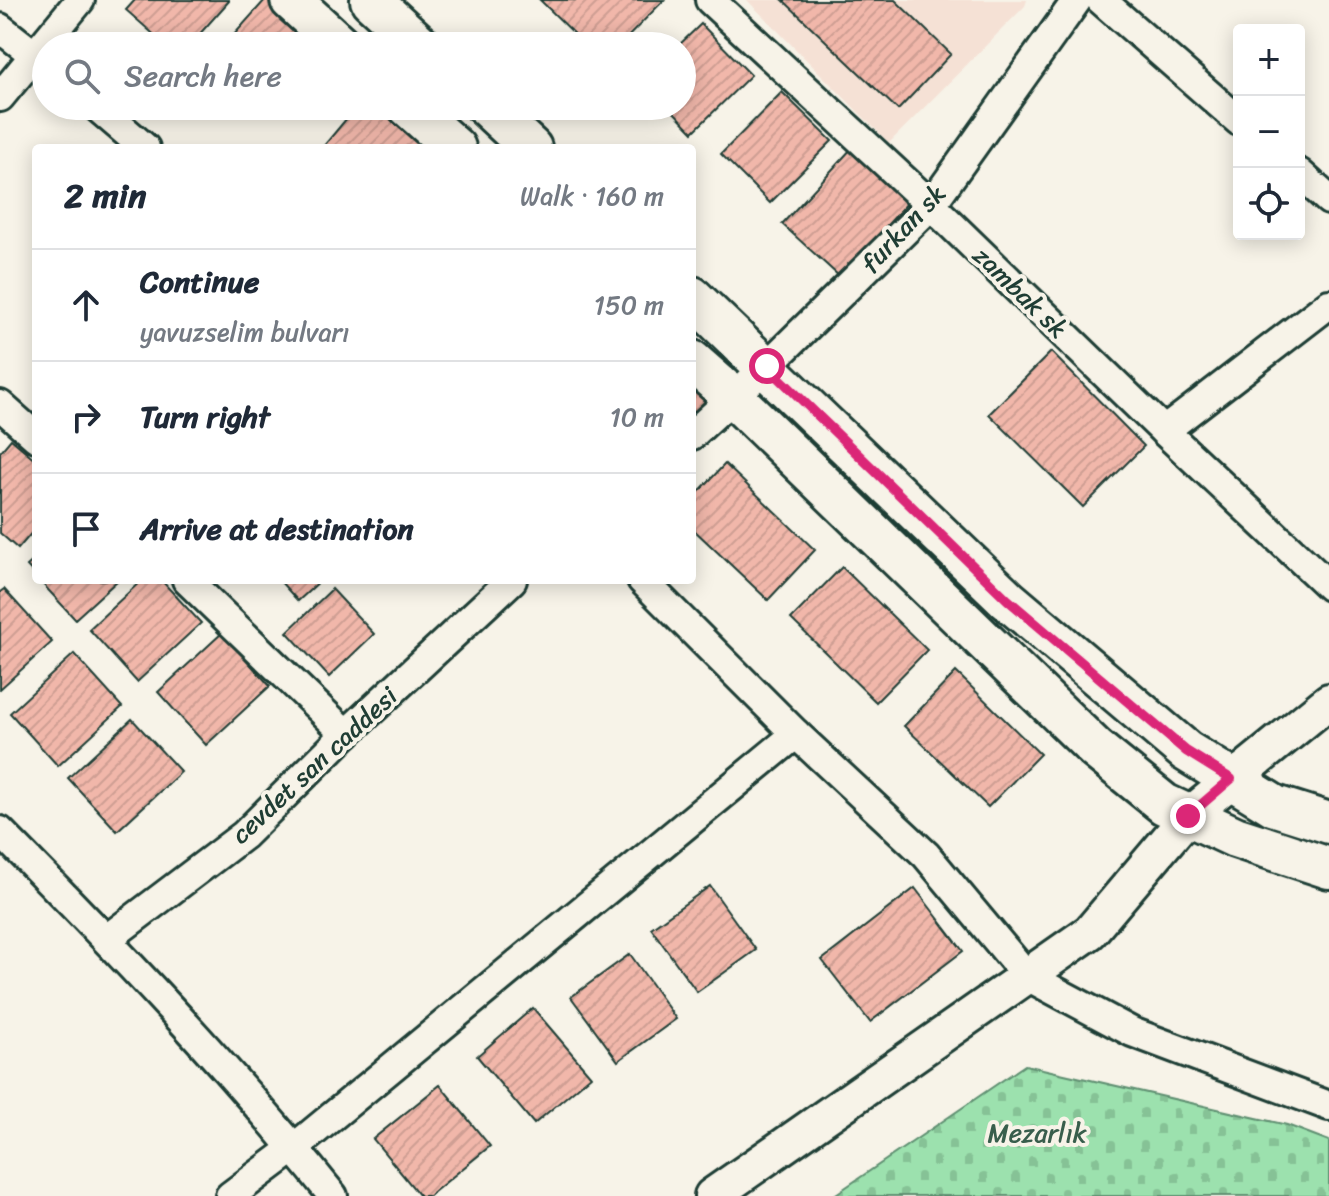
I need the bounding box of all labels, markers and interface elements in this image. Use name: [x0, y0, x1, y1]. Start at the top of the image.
map controls: [1233, 24, 1305, 240]
button: +: [1233, 24, 1305, 96]
search box: [32, 32, 696, 120]
text: Search here: [124, 49, 282, 103]
icon: search: [60, 54, 104, 98]
button: −: [1233, 96, 1305, 168]
text: 2 min: [64, 166, 146, 226]
button: locate: [1233, 168, 1305, 240]
street label: furkan sk: [849, 172, 957, 284]
text: Walk · 160 m: [520, 173, 664, 219]
street label: zambak sk: [962, 234, 1080, 350]
text: Continue: [140, 255, 259, 309]
text: 150 m: [594, 282, 664, 328]
icon: ahead: [64, 283, 108, 327]
text: yavuzselim bulvarı: [140, 309, 349, 355]
route start: [749, 348, 785, 384]
text: Turn right: [140, 390, 270, 444]
text: 10 m: [610, 394, 664, 440]
icon: right: [64, 395, 108, 439]
text: Arrive at destination: [140, 502, 414, 556]
icon: arrive: [64, 507, 108, 551]
street label: cevdet san caddesi: [220, 674, 409, 855]
route end: [1170, 798, 1206, 834]
park label: Mezarlık: [987, 1110, 1087, 1156]

